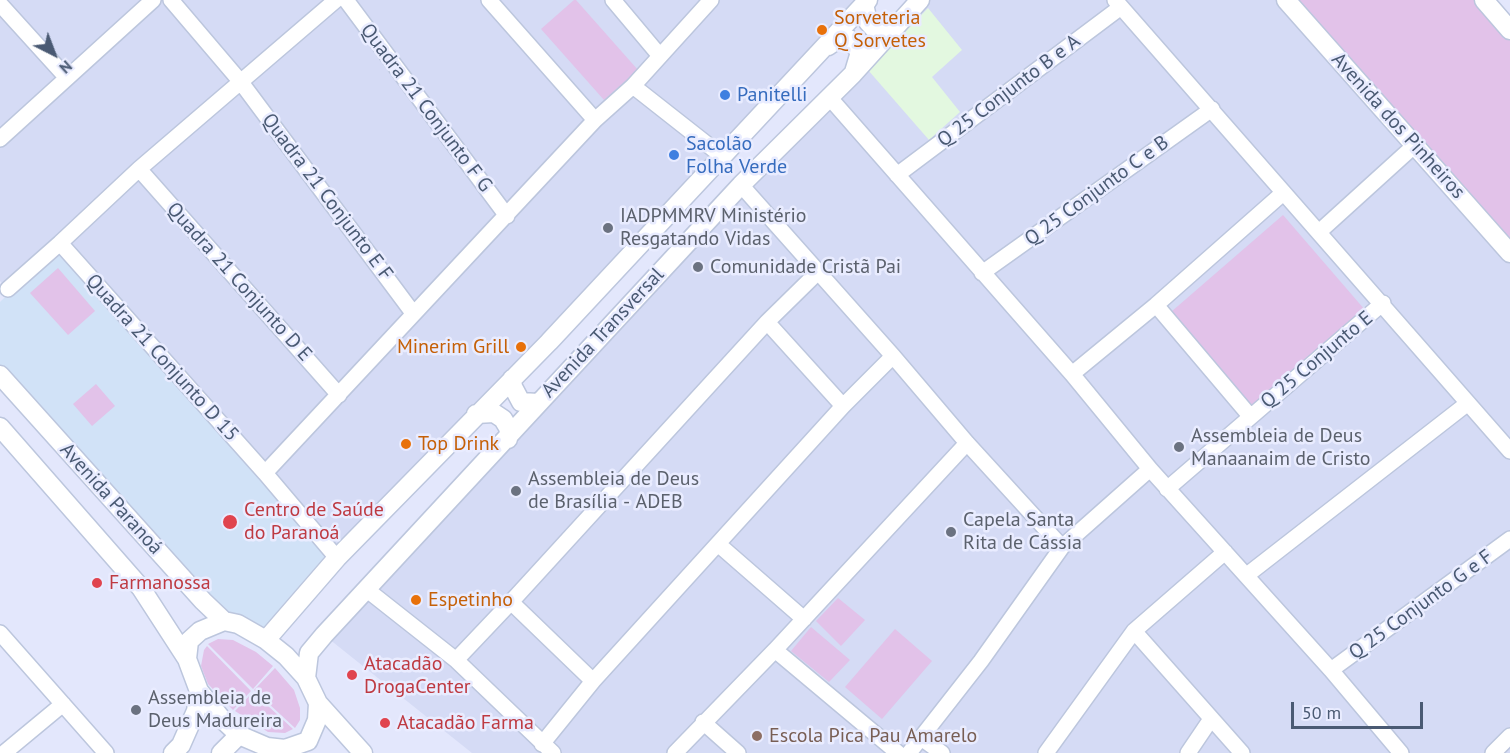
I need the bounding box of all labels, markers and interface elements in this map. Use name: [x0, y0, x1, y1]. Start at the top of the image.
place label: Sorveteria Q Sorvetes: [834, 6, 926, 53]
street label: Quadra 21 Conjunto F G: [355, 19, 497, 197]
marker: Sorveteria Q Sorvetes: [815, 23, 829, 37]
north arrow: [24, 24, 84, 84]
street label: Q 25 Conjunto B e A: [933, 30, 1085, 152]
street label: Avenida dos Pinheiros: [1326, 48, 1470, 204]
text: N: [55, 56, 77, 78]
place label: Panitelli: [737, 83, 807, 107]
marker: Panitelli: [718, 88, 732, 102]
street label: Quadra 21 Conjunto E F: [256, 109, 398, 285]
street label: Q 25 Conjunto C e B: [1020, 131, 1174, 251]
place label: Sacolão Folha Verde: [686, 132, 787, 179]
marker: Sacolão Folha Verde: [667, 148, 681, 162]
street label: Quadra 21 Conjunto D E: [161, 198, 317, 366]
place label: IADPMMRV Ministério Resgatando Vidas: [620, 204, 807, 251]
marker: IADPMMRV Ministério Resgatando Vidas: [601, 221, 615, 235]
place label: Comunidade Cristã Pai: [710, 255, 901, 279]
marker: Comunidade Cristã Pai: [691, 260, 705, 274]
street label: Avenida Transversal: [537, 263, 669, 403]
street label: Quadra 21 Conjunto D 15: [81, 269, 243, 447]
street label: Q 25 Conjunto E: [1256, 306, 1378, 414]
place label: Minerim Grill: [397, 335, 509, 359]
marker: Minerim Grill: [514, 340, 528, 354]
place label: Assembleia de Deus Manaanaim de Cristo: [1191, 424, 1371, 471]
place label: Top Drink: [418, 432, 499, 456]
marker: Top Drink: [399, 437, 413, 451]
street label: Avenida Paranoá: [55, 438, 167, 560]
marker: Assembleia de Deus Manaanaim de Cristo: [1172, 440, 1186, 454]
place label: Assembleia de Deus de Brasília - ADEB: [528, 467, 699, 514]
marker: Assembleia de Deus de Brasília - ADEB: [509, 484, 523, 498]
place label: Centro de Saúde do Paranoá: [244, 498, 384, 545]
place label: Capela Santa Rita de Cássia: [963, 508, 1082, 555]
marker: Centro de Saúde do Paranoá: [221, 513, 239, 531]
marker: Capela Santa Rita de Cássia: [944, 525, 958, 539]
street label: Q 25 Conjunto G e F: [1345, 545, 1497, 665]
place label: Farmanossa: [109, 571, 211, 595]
marker: Farmanossa: [90, 576, 104, 590]
place label: Espetinho: [428, 588, 513, 612]
marker: Espetinho: [409, 593, 423, 607]
place label: Atacadão DrogaCenter: [364, 652, 471, 699]
marker: Atacadão DrogaCenter: [345, 668, 359, 682]
place label: Assembleia de Deus Madureira: [148, 686, 282, 733]
scale bar: [1294, 690, 1426, 728]
text: 50 m: [1302, 701, 1341, 724]
marker: Assembleia de Deus Madureira: [129, 703, 143, 717]
place label: Atacadão Farma: [397, 711, 534, 735]
marker: Atacadão Farma: [378, 716, 392, 730]
place label: Escola Pica Pau Amarelo: [769, 724, 977, 748]
marker: Escola Pica Pau Amarelo: [750, 729, 764, 743]

